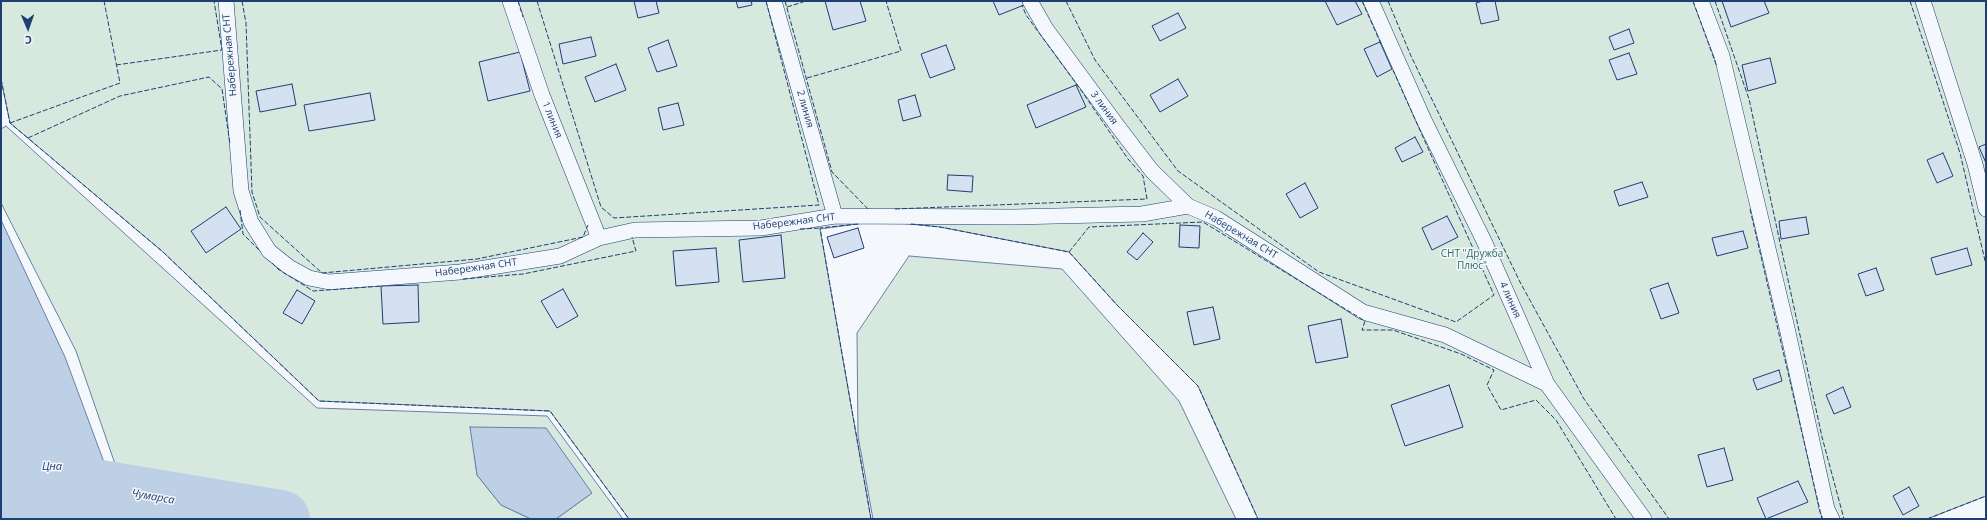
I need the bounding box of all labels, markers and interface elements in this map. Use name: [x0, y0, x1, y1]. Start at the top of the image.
north arrow: [8, 8, 48, 48]
street label: Набережная СНТ: [220, 13, 240, 97]
text: С: [25, 33, 32, 48]
street label: 2 линия: [794, 89, 816, 129]
street label: 3 линия: [1088, 89, 1120, 127]
street label: 1 линия: [539, 100, 565, 140]
street label: Набережная СНТ: [1202, 209, 1280, 261]
street label: Набережная СНТ: [752, 211, 836, 233]
park label: СНТ "Дружба Плюс": [1441, 248, 1503, 272]
street label: Набережная СНТ: [434, 256, 518, 280]
street label: 4 линия: [1497, 280, 1523, 320]
water label: Цна: [42, 460, 62, 474]
water label: Чумарса: [130, 487, 176, 507]

